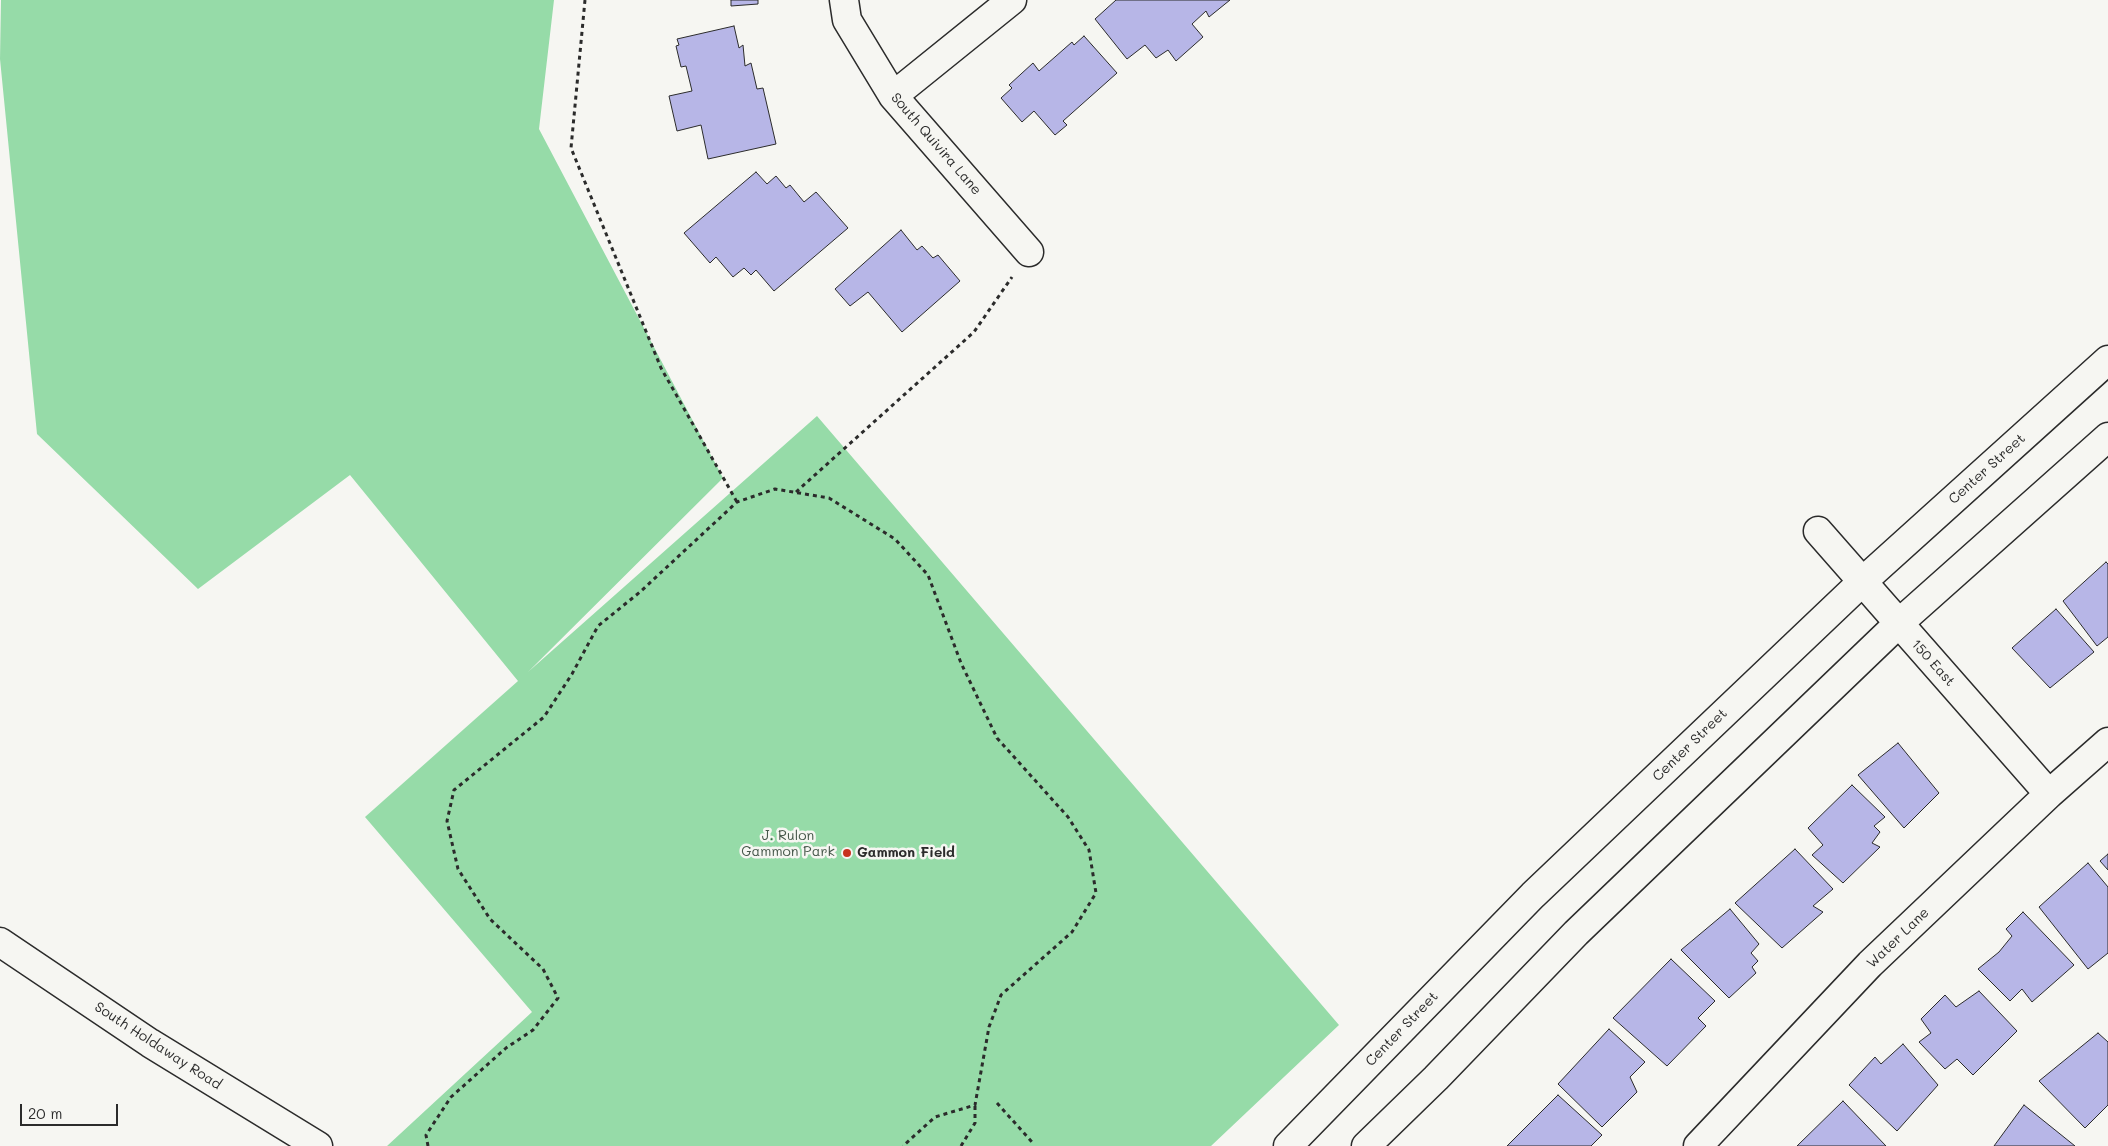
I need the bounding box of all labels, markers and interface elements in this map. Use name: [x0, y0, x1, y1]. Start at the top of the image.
street label: South Quivira Lane: [887, 90, 985, 198]
street label: Center Street: [1945, 430, 2029, 508]
street label: 150 East: [1908, 636, 1958, 690]
street label: Center Street: [1649, 705, 1731, 785]
park label: J. Rulon Gammon Park: [741, 828, 835, 860]
place label: Gammon Field: [857, 845, 955, 861]
marker: Gammon Field: [841, 847, 853, 859]
street label: Water Lane: [1863, 904, 1933, 972]
street label: Center Street: [1362, 988, 1442, 1070]
street label: South Holdaway Road: [91, 999, 225, 1093]
scale bar: [22, 1094, 120, 1126]
text: 20 m: [28, 1103, 62, 1123]

